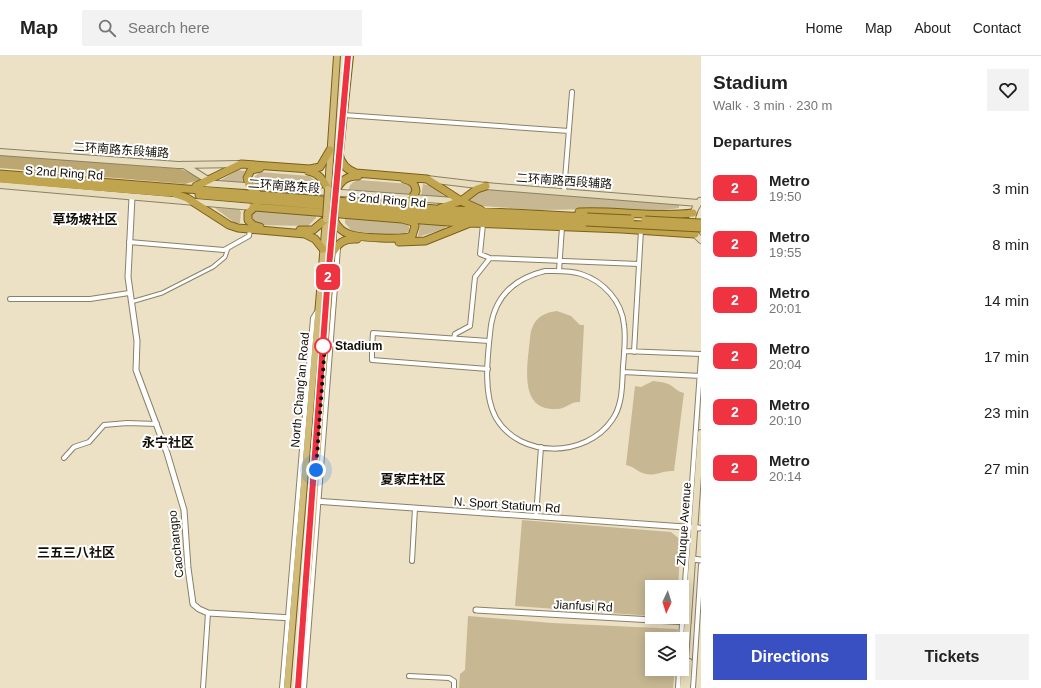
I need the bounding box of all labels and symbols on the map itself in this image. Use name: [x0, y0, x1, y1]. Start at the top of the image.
street label: 二环南路东段辅路: [73, 140, 169, 160]
street label: S 2nd Ring Rd: [25, 163, 103, 183]
street label: 二环南路西段辅路: [516, 171, 612, 191]
street label: 二环南路东段: [248, 177, 320, 195]
street label: S 2nd Ring Rd: [348, 190, 426, 210]
district label: 草场坡社区: [52, 212, 118, 227]
line badge: 2: [315, 264, 341, 290]
street label: North Chang'an Road: [288, 332, 312, 448]
marker: Stadium: [314, 337, 332, 355]
place label: Stadium: [335, 339, 382, 353]
district label: 永宁社区: [142, 435, 194, 450]
your location: [306, 460, 326, 480]
district label: 夏家庄社区: [380, 472, 446, 487]
street label: Zhuque Avenue: [674, 481, 694, 566]
street label: N. Sport Statium Rd: [453, 494, 561, 516]
street label: Caochangpo: [165, 509, 187, 579]
district label: 三五三八社区: [37, 545, 115, 560]
north arrow: [645, 580, 689, 624]
street label: Jianfusi Rd: [553, 597, 613, 615]

